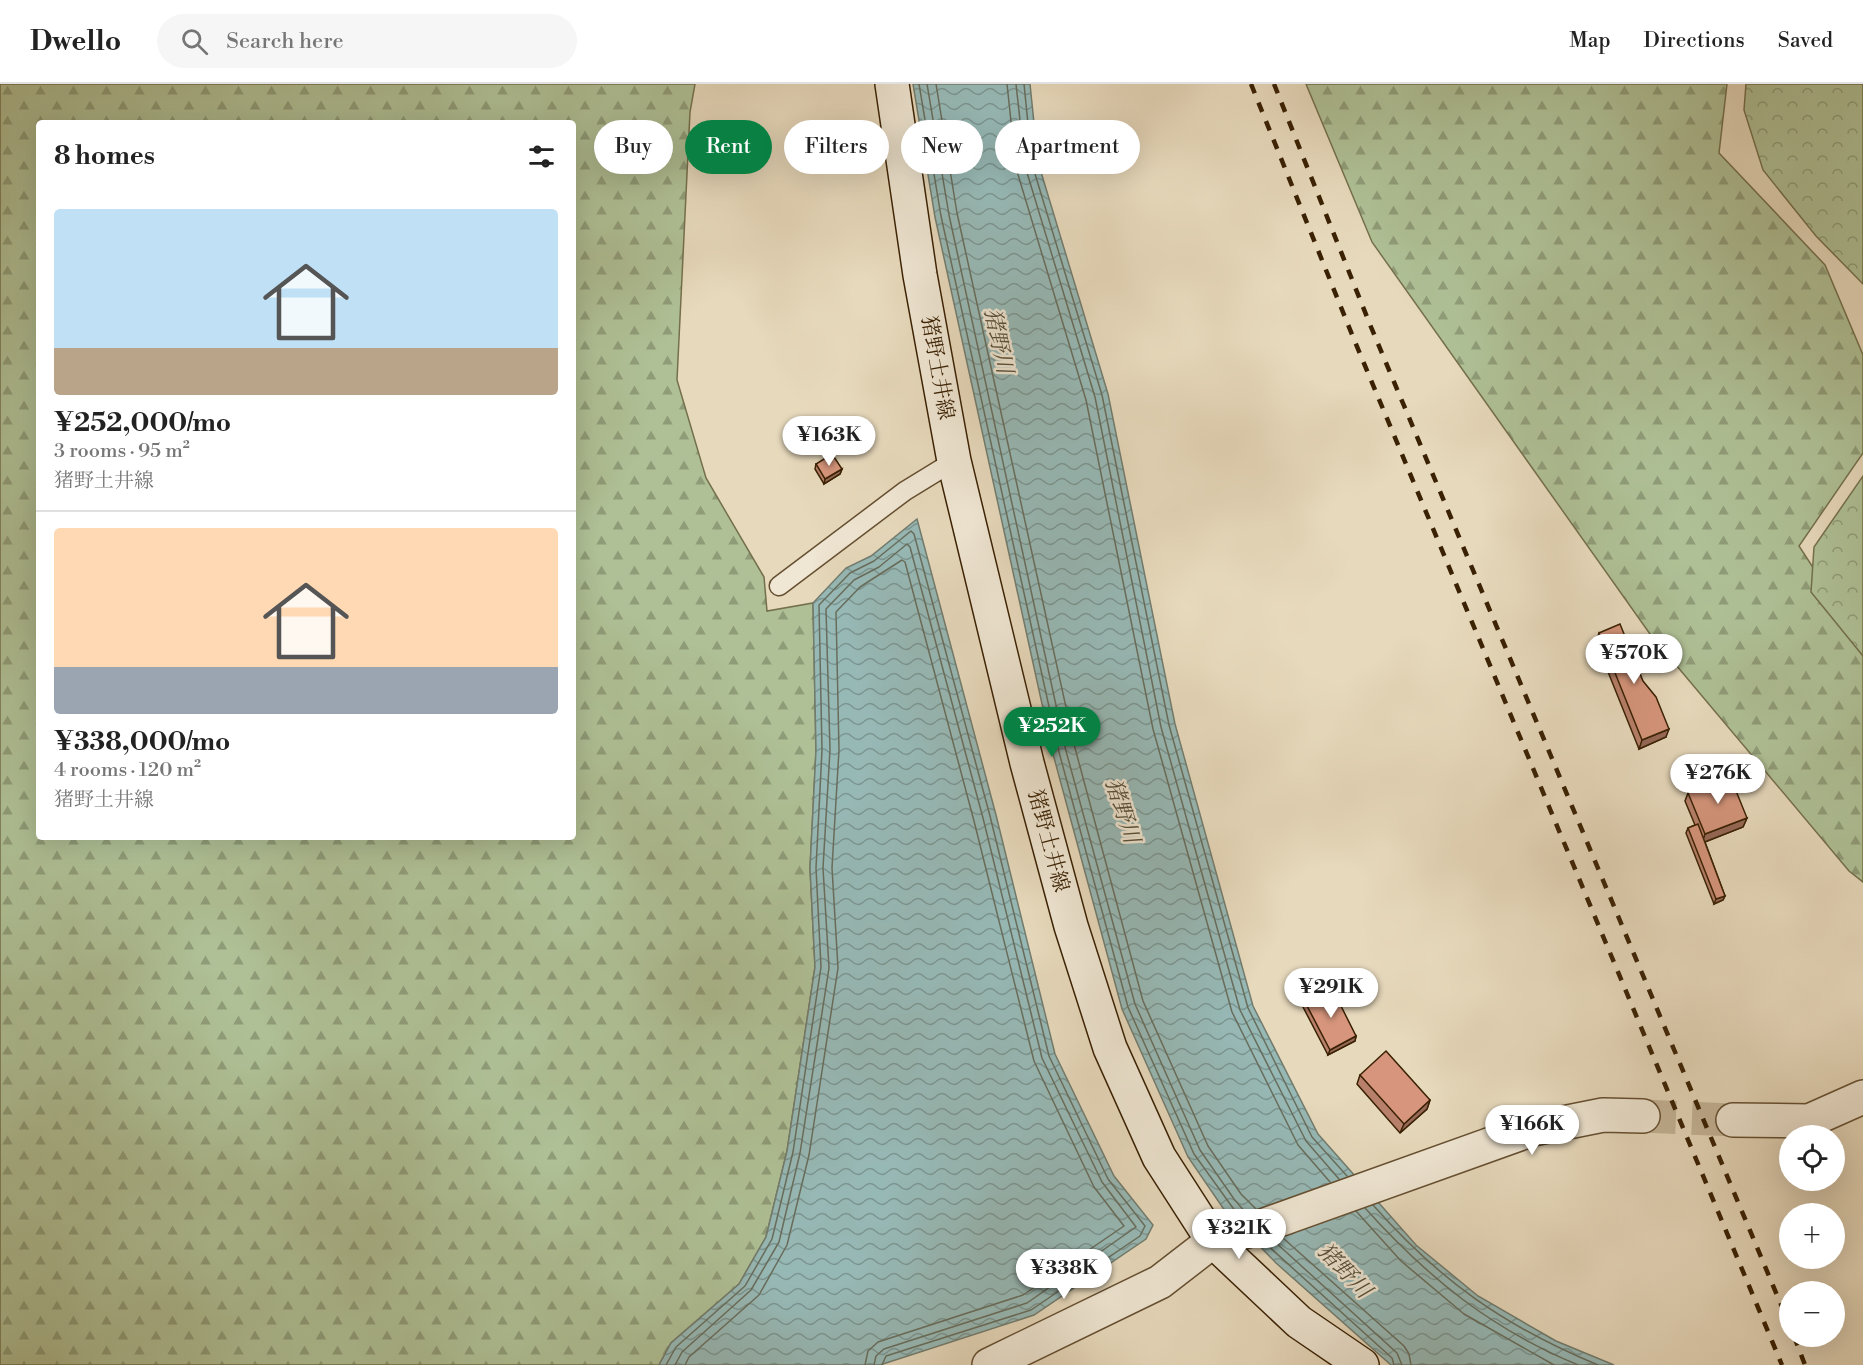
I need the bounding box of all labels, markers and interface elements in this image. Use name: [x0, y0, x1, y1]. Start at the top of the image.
search box: [157, 14, 577, 68]
text: Dwello: [30, 24, 121, 59]
icon: search: [178, 25, 211, 58]
text: Search here: [226, 28, 344, 55]
text: Map: [1569, 28, 1611, 54]
text: Directions: [1644, 28, 1745, 54]
text: Saved: [1778, 28, 1833, 54]
chip: Buy: [594, 120, 673, 174]
chip: Rent: [685, 120, 772, 174]
chip: Filters: [784, 120, 889, 174]
chip: New: [901, 120, 983, 174]
chip: Apartment: [995, 120, 1140, 174]
text: 8 homes: [54, 140, 155, 172]
icon: filters: [525, 140, 558, 173]
icon: home: [252, 248, 360, 356]
water label: 猪野川: [978, 306, 1018, 378]
street label: 猪野土井線: [915, 314, 959, 422]
text: ¥252,000/mo: [54, 407, 231, 439]
pin: ¥163K: [787, 416, 871, 467]
text: ¥163K: [796, 423, 862, 448]
text: 3 rooms · 95 m²: [54, 439, 190, 464]
text: 猪野土井線: [54, 469, 154, 494]
icon: home: [252, 567, 360, 675]
pin: ¥570K: [1592, 634, 1676, 685]
text: ¥570K: [1600, 641, 1669, 666]
pin: ¥252K: [1010, 707, 1094, 758]
text: ¥252K: [1018, 714, 1086, 739]
text: ¥338,000/mo: [54, 726, 230, 758]
pin: ¥276K: [1676, 754, 1760, 805]
text: 4 rooms · 120 m²: [54, 758, 201, 783]
text: ¥276K: [1684, 761, 1752, 786]
water label: 猪野川: [1099, 775, 1146, 848]
street label: 猪野土井線: [1022, 787, 1074, 895]
text: 猪野土井線: [54, 788, 154, 813]
pin: ¥291K: [1289, 968, 1373, 1019]
text: ¥291K: [1298, 975, 1364, 1000]
pin: ¥166K: [1490, 1105, 1574, 1156]
text: ¥166K: [1499, 1112, 1565, 1137]
map controls: [1779, 1125, 1845, 1347]
button: locate: [1779, 1125, 1845, 1191]
button: +: [1779, 1203, 1845, 1269]
pin: ¥321K: [1197, 1209, 1281, 1260]
text: ¥321K: [1206, 1216, 1272, 1241]
water label: 猪野川: [1311, 1238, 1378, 1306]
pin: ¥338K: [1022, 1249, 1106, 1300]
text: ¥338K: [1030, 1256, 1098, 1281]
button: −: [1779, 1281, 1845, 1347]

